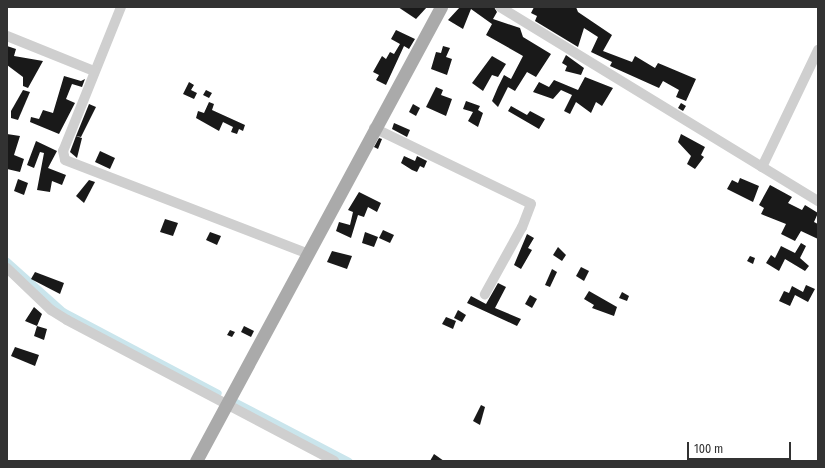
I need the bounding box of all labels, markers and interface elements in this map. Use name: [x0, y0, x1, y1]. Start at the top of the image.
scale bar: [689, 434, 793, 460]
text: 100 m: [694, 442, 723, 456]

